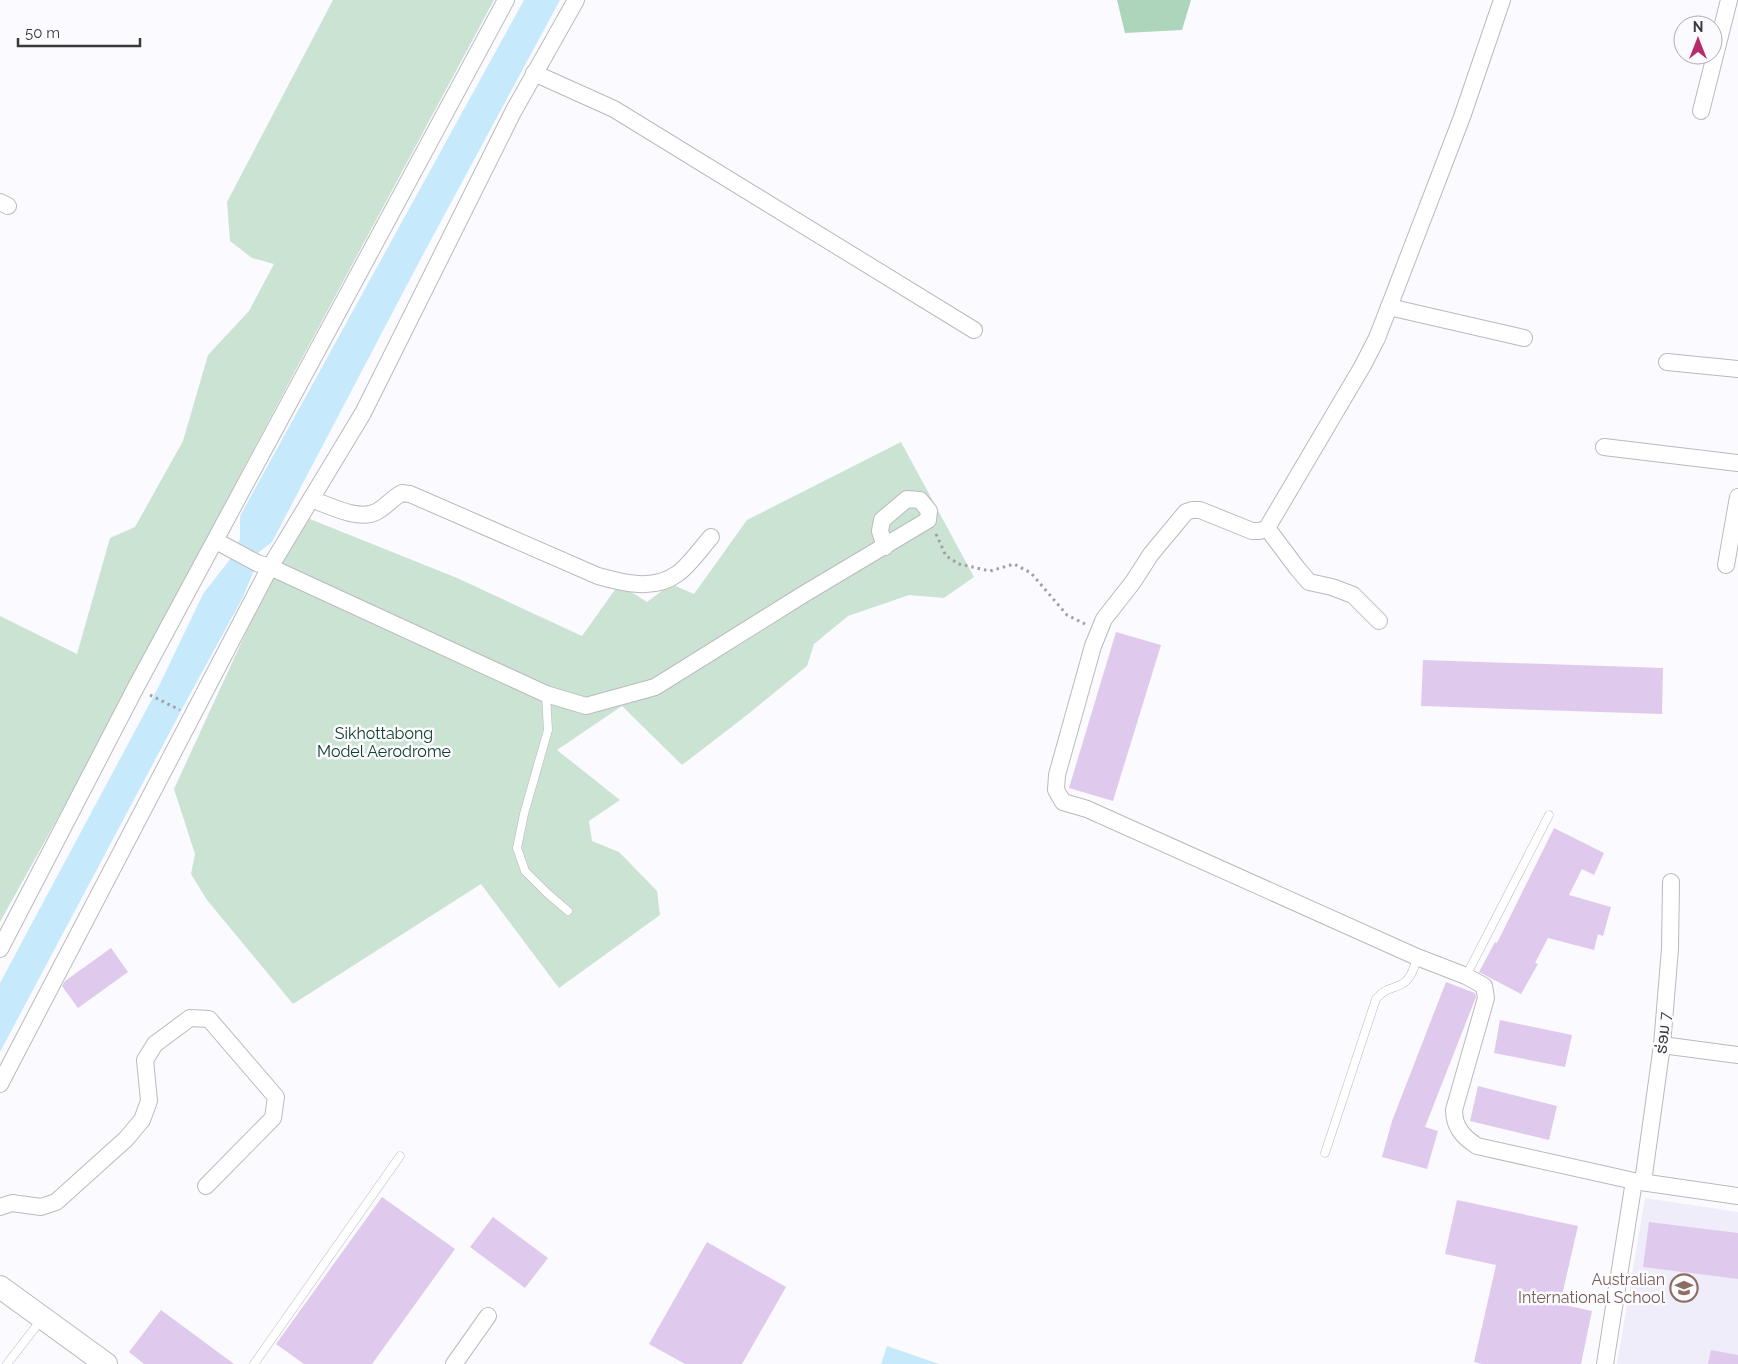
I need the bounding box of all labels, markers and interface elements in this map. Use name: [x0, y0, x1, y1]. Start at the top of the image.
scale bar: [18, 15, 140, 47]
north arrow: [1673, 15, 1723, 65]
text: N: [1693, 19, 1703, 35]
text: 50 m: [25, 24, 60, 42]
park label: Sikhottabong Model Aerodrome: [317, 724, 451, 761]
street label: ຮ່ອມ 7: [1651, 1011, 1675, 1055]
place label: Australian International School: [1518, 1270, 1666, 1307]
school or university icon: Australian International School: [1669, 1273, 1699, 1303]

